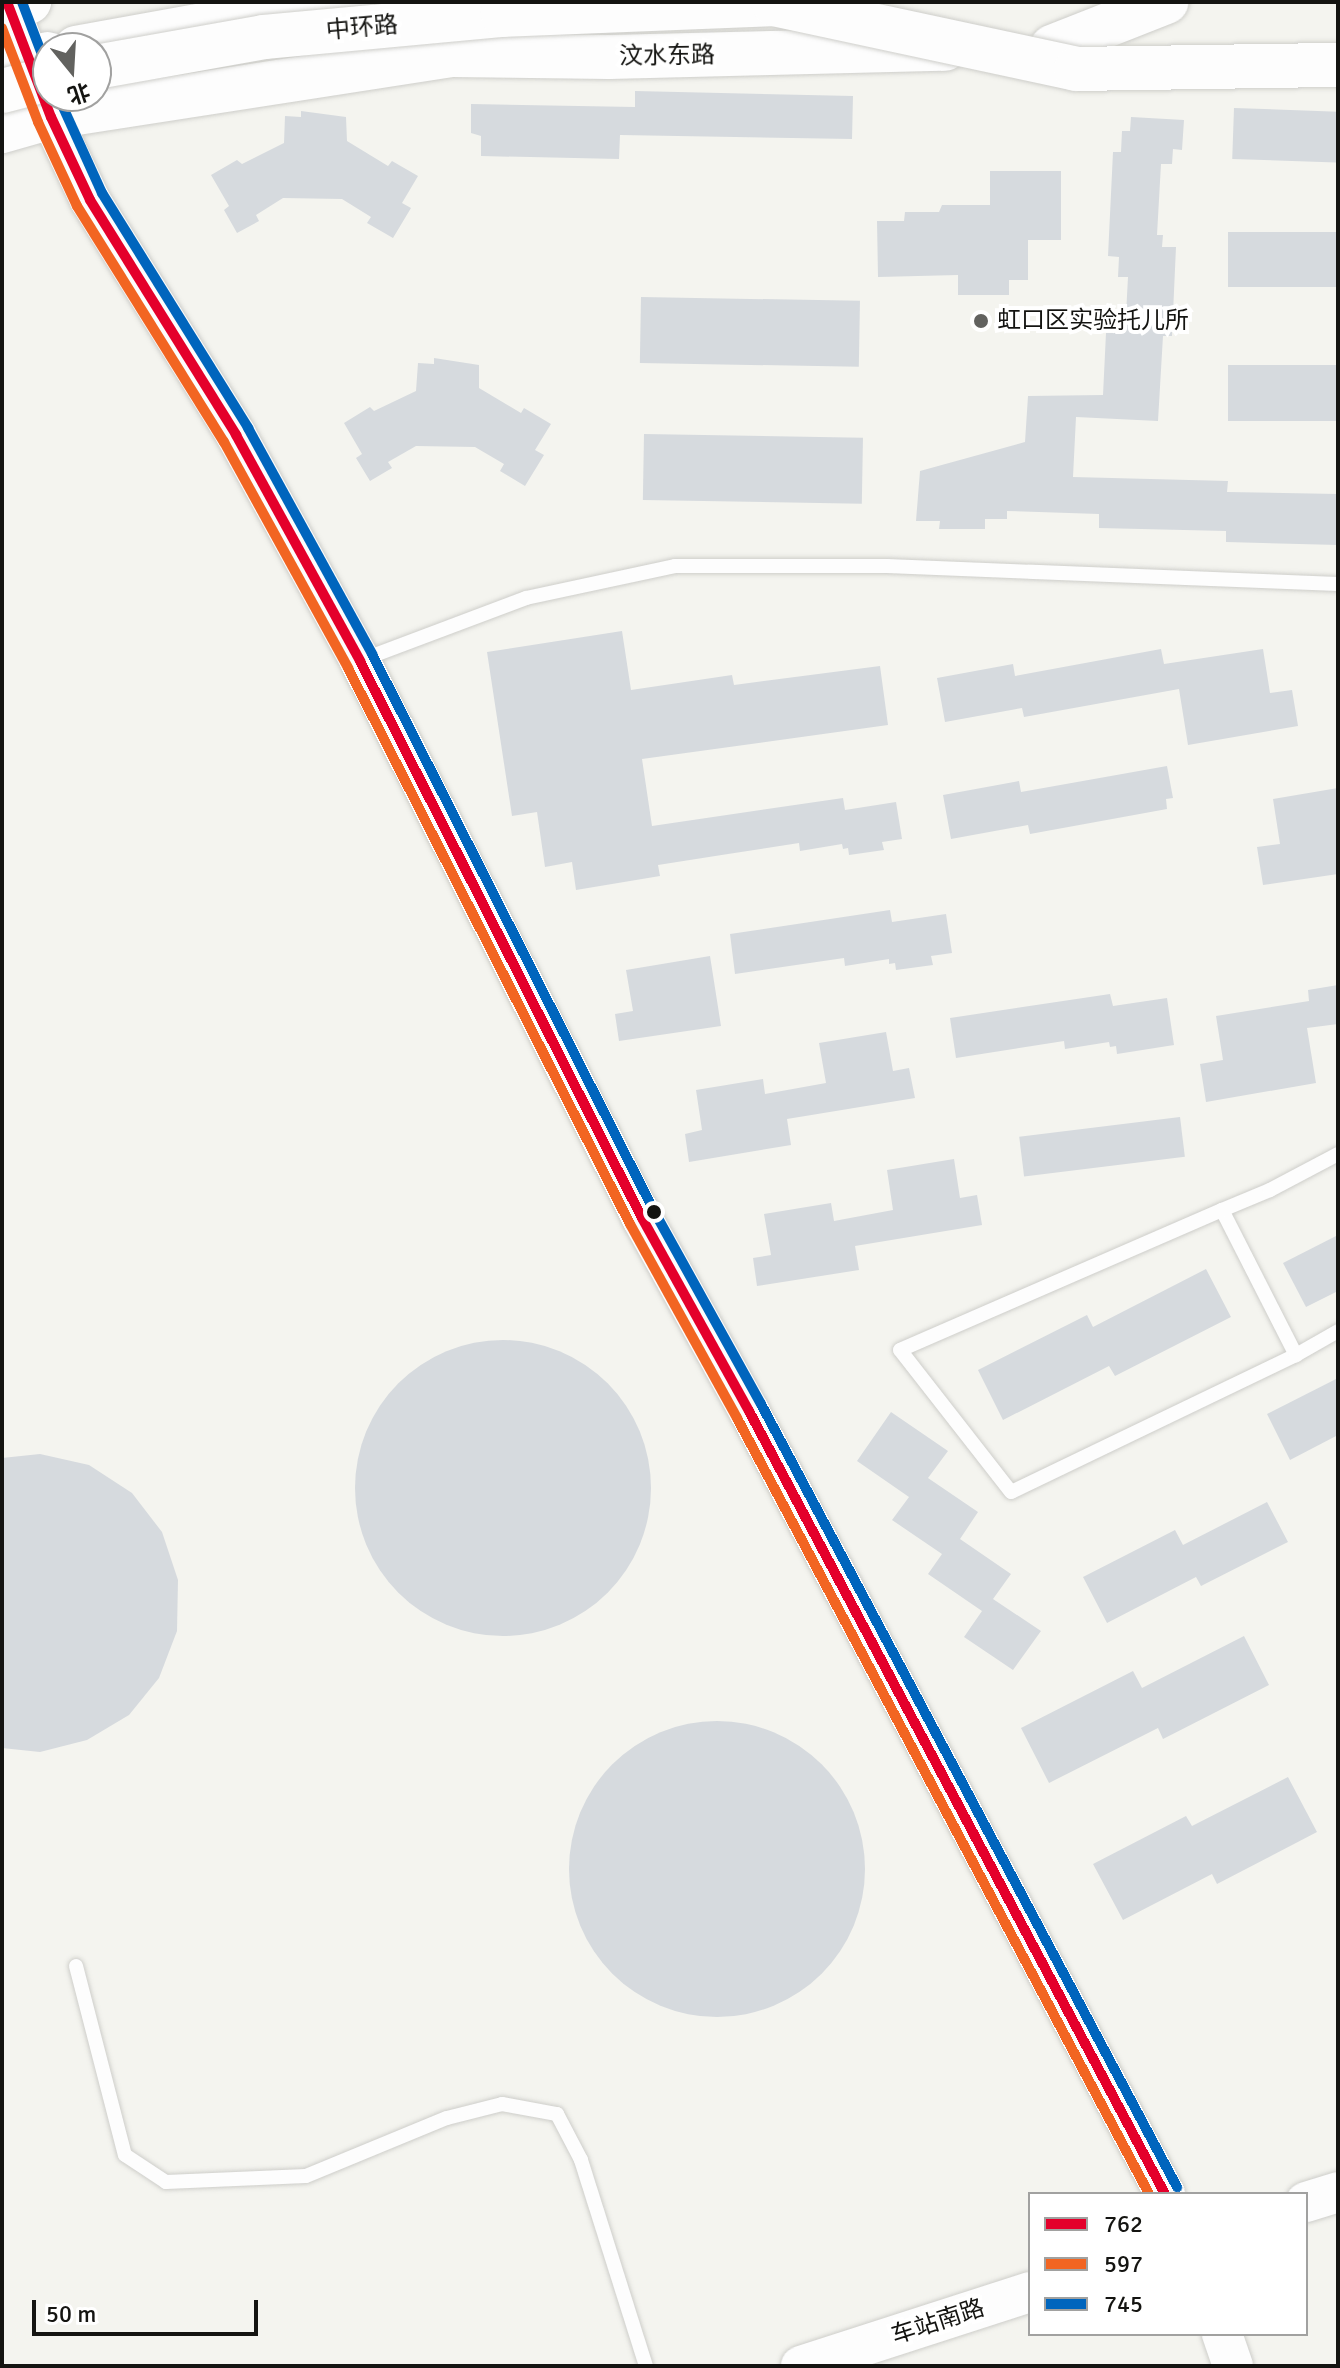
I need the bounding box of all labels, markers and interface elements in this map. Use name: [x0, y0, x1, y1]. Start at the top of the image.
street label: 中环路: [325, 11, 399, 45]
north arrow: [32, 32, 112, 112]
street label: 汶水东路: [619, 41, 715, 71]
text: 北: [64, 77, 94, 110]
place label: 虹口区实验托儿所: [997, 307, 1189, 335]
marker: 虹口区实验托儿所: [972, 312, 990, 330]
unlabelled marker: [646, 1204, 662, 1220]
legend: [1028, 2192, 1308, 2336]
text: 762: [1104, 2209, 1143, 2239]
text: 597: [1104, 2249, 1143, 2279]
scale bar: [36, 2284, 262, 2334]
text: 745: [1104, 2289, 1143, 2319]
street label: 车站南路: [888, 2293, 988, 2351]
text: 50 m: [46, 2299, 96, 2329]

